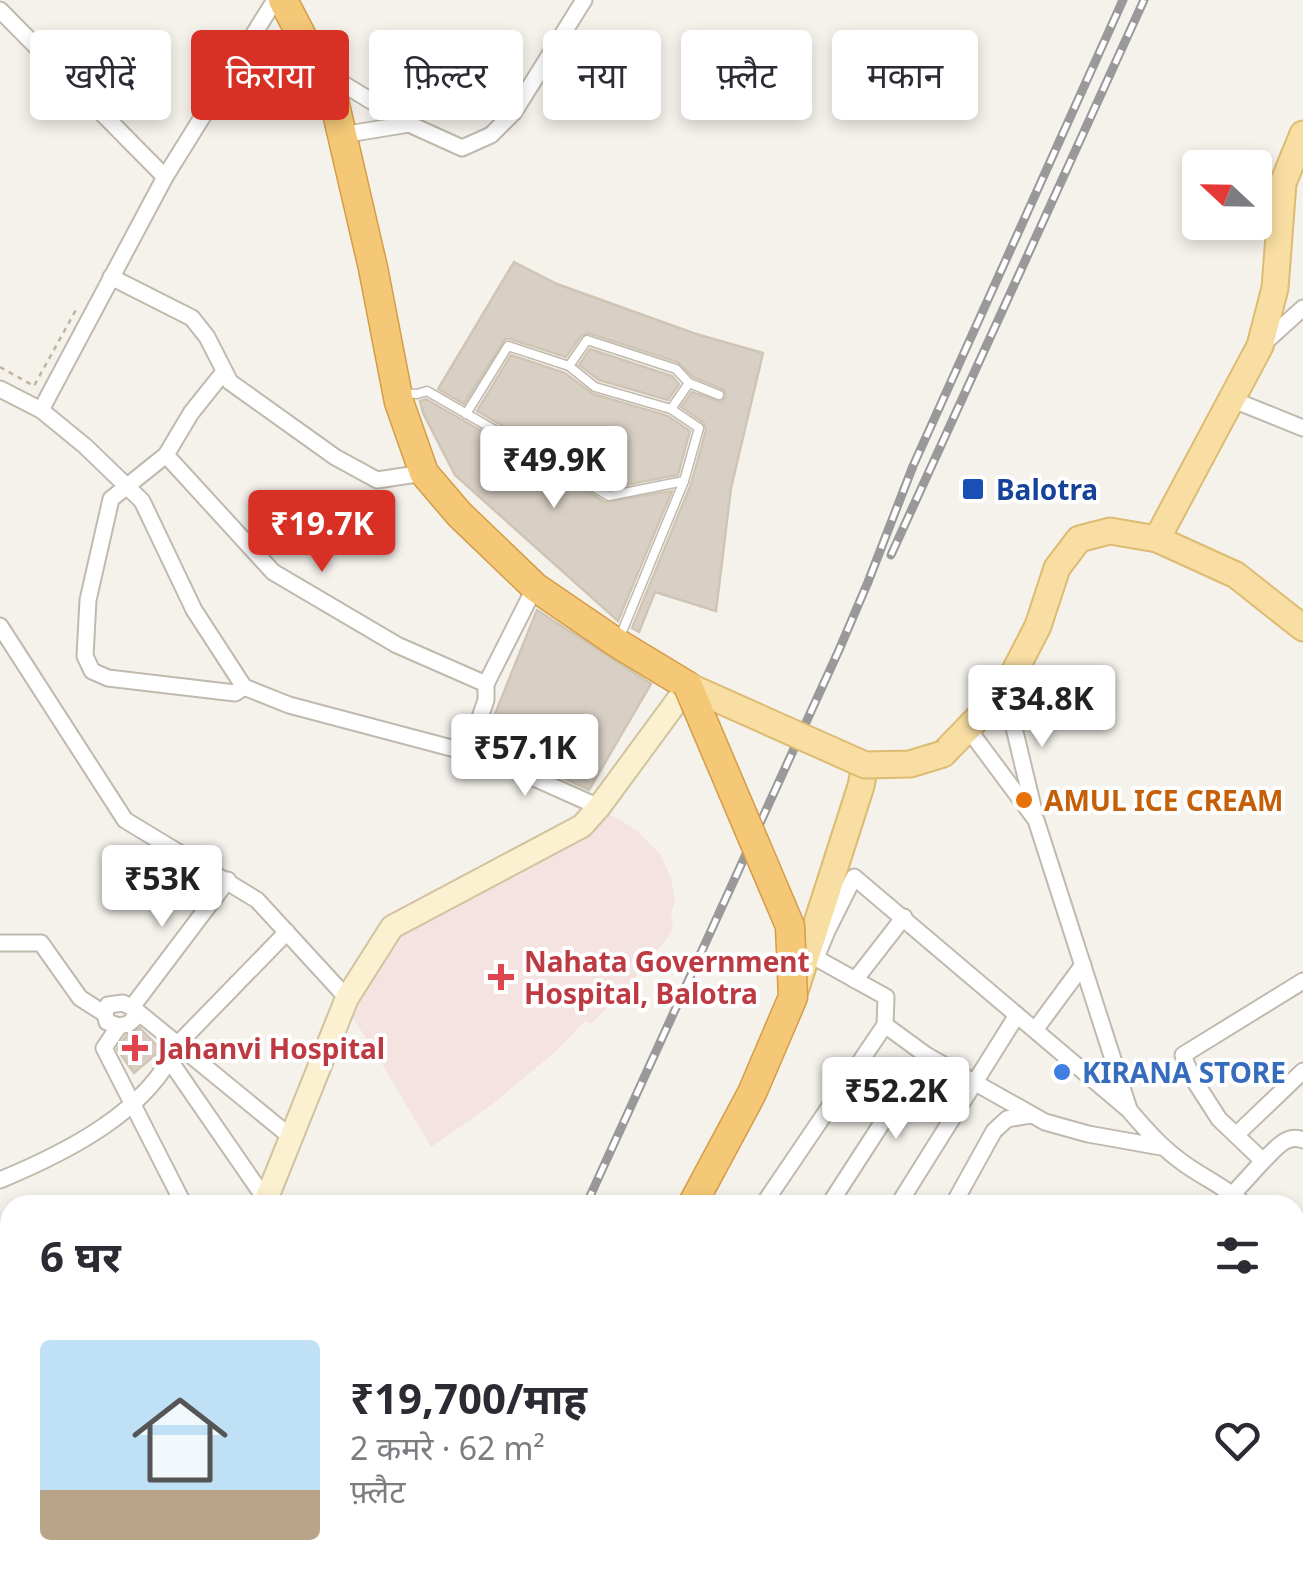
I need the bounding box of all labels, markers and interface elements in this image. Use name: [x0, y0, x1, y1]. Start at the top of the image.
chip: खरीदें: [30, 30, 171, 120]
chip: किराया: [191, 30, 349, 120]
chip: फ़िल्टर: [369, 30, 523, 120]
chip: नया: [543, 30, 661, 120]
chip: फ़्लैट: [681, 30, 812, 120]
chip: मकान: [832, 30, 978, 120]
north arrow: [1182, 150, 1272, 240]
map controls: [1182, 150, 1272, 240]
pin: ₹49.9K: [473, 426, 635, 511]
text: ₹49.9K: [502, 437, 606, 480]
place label: Balotra: [996, 470, 1098, 508]
marker: Balotra: [960, 476, 986, 502]
pin: ₹19.7K: [241, 490, 403, 575]
text: ₹19.7K: [270, 501, 374, 544]
pin: ₹34.8K: [961, 665, 1123, 750]
text: ₹34.8K: [990, 676, 1094, 719]
pin: ₹57.1K: [444, 714, 606, 799]
text: ₹57.1K: [473, 725, 577, 768]
place label: AMUL ICE CREAM: [1044, 781, 1284, 819]
marker: AMUL ICE CREAM: [1013, 789, 1035, 811]
pin: ₹53K: [103, 845, 221, 930]
text: ₹53K: [124, 856, 200, 899]
place label: Nahata Government Hospital, Balotra: [524, 942, 810, 1012]
marker: Nahata Government Hospital, Balotra: [488, 964, 514, 990]
place label: Jahanvi Hospital: [155, 1029, 385, 1067]
marker: Jahanvi Hospital: [122, 1035, 148, 1061]
place label: KIRANA STORE: [1082, 1053, 1286, 1091]
pin: ₹52.2K: [815, 1057, 977, 1142]
marker: KIRANA STORE: [1051, 1061, 1073, 1083]
text: ₹52.2K: [844, 1068, 948, 1111]
text: 6 घर: [40, 1227, 121, 1284]
icon: filters: [1210, 1228, 1265, 1283]
text: ₹19,700/माह: [350, 1369, 587, 1426]
icon: home: [120, 1380, 240, 1500]
icon: heart: [1210, 1413, 1265, 1468]
text: 2 कमरे · 62 m²: [350, 1426, 545, 1469]
text: फ़्लैट: [350, 1469, 405, 1512]

